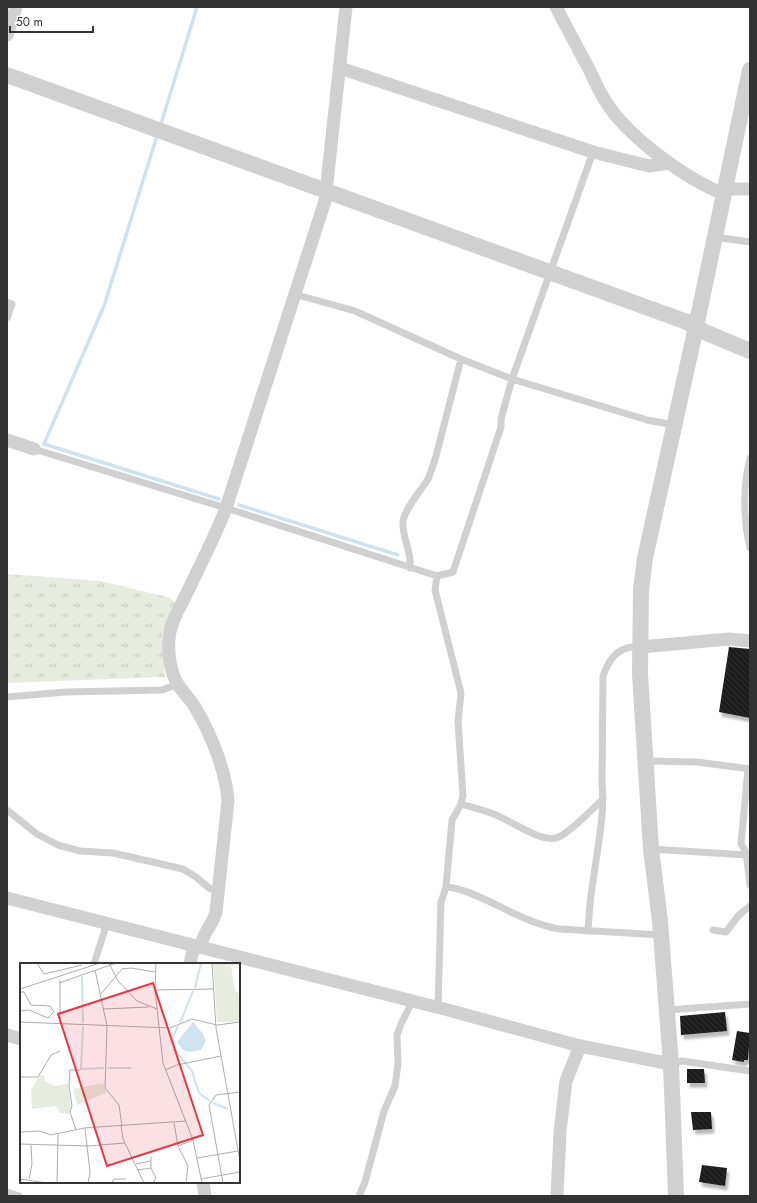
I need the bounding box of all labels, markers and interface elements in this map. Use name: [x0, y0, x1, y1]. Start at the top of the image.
scale bar: [10, 8, 93, 34]
text: 50 m: [16, 13, 43, 31]
inset map: [20, 963, 240, 1183]

